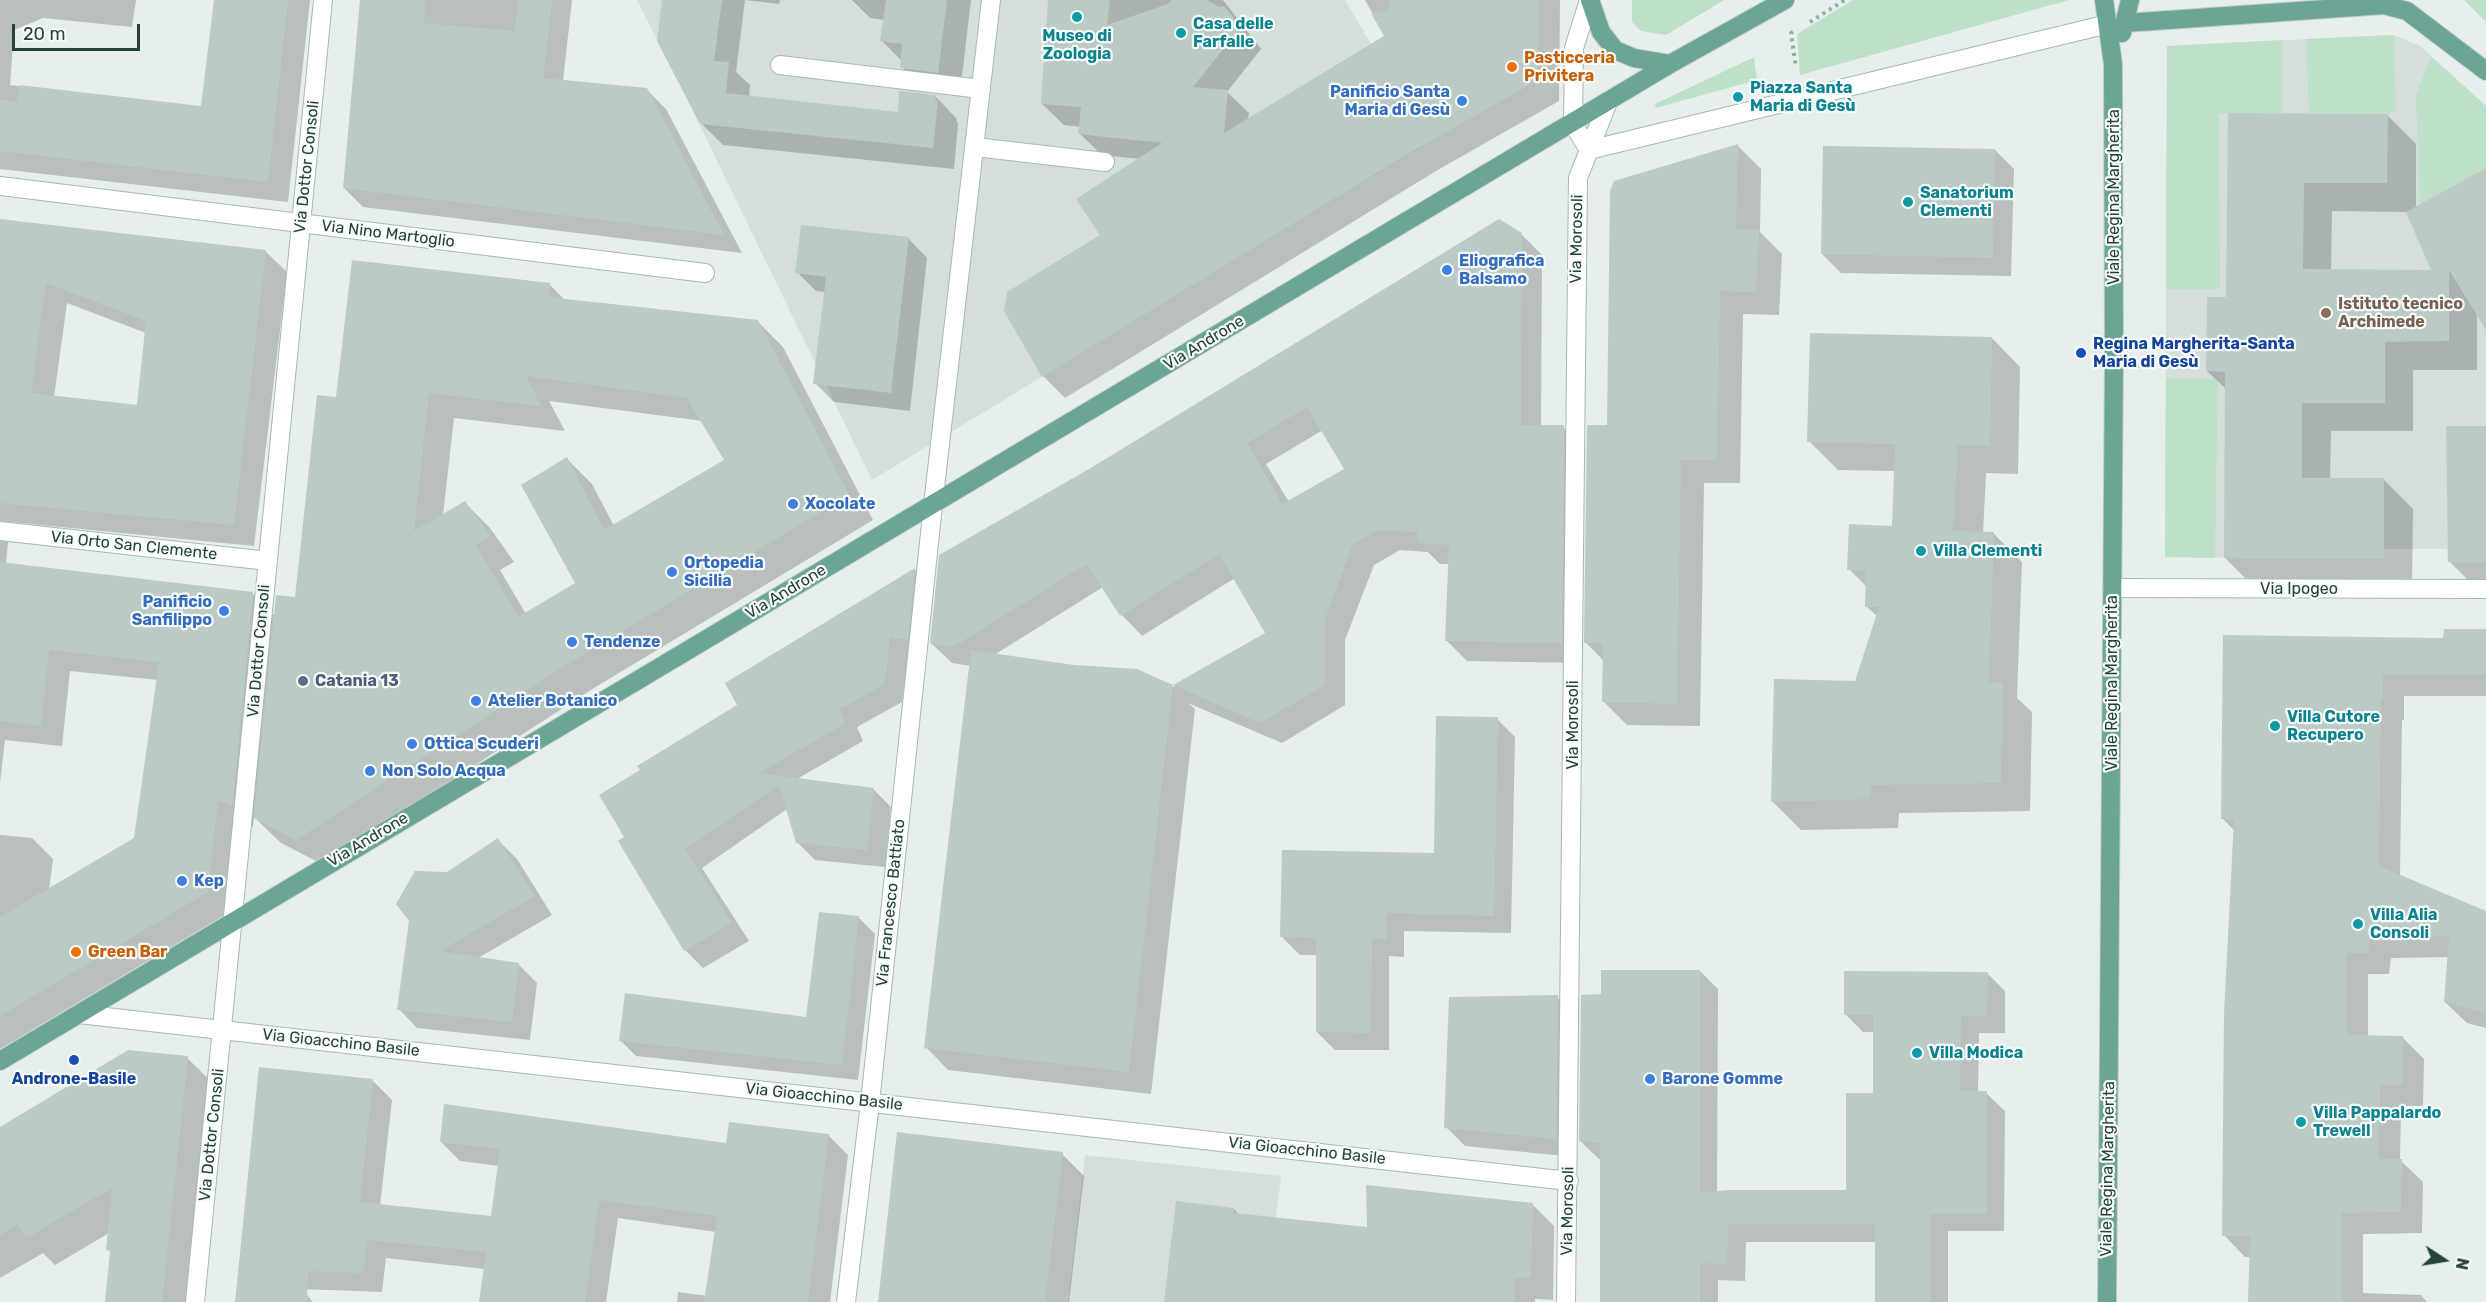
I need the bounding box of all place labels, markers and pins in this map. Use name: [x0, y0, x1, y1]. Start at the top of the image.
marker: Museo di Zoologia: [1070, 10, 1084, 24]
place label: Casa delle Farfalle: [1193, 14, 1274, 52]
place label: Museo di Zoologia: [1042, 26, 1112, 64]
marker: Casa delle Farfalle: [1174, 26, 1188, 40]
place label: Pasticceria Privitera: [1524, 48, 1615, 86]
marker: Pasticceria Privitera: [1505, 60, 1519, 74]
place label: Piazza Santa Maria di Gesù: [1750, 78, 1856, 116]
place label: Panificio Santa Maria di Gesù: [1330, 82, 1450, 120]
marker: Piazza Santa Maria di Gesù: [1731, 90, 1745, 104]
marker: Panificio Santa Maria di Gesù: [1455, 94, 1469, 108]
place label: Sanatorium Clementi: [1920, 183, 2014, 221]
marker: Sanatorium Clementi: [1901, 195, 1915, 209]
place label: Eliografica Balsamo: [1459, 251, 1544, 289]
marker: Eliografica Balsamo: [1440, 263, 1454, 277]
place label: Istituto tecnico Archimede: [2338, 294, 2463, 332]
marker: Istituto tecnico Archimede: [2319, 306, 2333, 320]
place label: Regina Margherita-Santa Maria di Gesù: [2093, 334, 2295, 372]
marker: Regina Margherita-Santa Maria di Gesù: [2074, 346, 2088, 360]
place label: Xocolate: [805, 494, 876, 514]
marker: Xocolate: [786, 497, 800, 511]
place label: Villa Clementi: [1933, 541, 2042, 561]
marker: Villa Clementi: [1914, 544, 1928, 558]
place label: Ortopedia Sicilia: [684, 553, 764, 591]
marker: Ortopedia Sicilia: [665, 565, 679, 579]
place label: Panificio Sanfilippo: [132, 592, 212, 630]
marker: Panificio Sanfilippo: [217, 604, 231, 618]
place label: Tendenze: [584, 632, 661, 652]
marker: Tendenze: [565, 635, 579, 649]
place label: Catania 13: [315, 671, 399, 691]
marker: Catania 13: [296, 674, 310, 688]
place label: Atelier Botanico: [488, 691, 617, 711]
marker: Atelier Botanico: [469, 694, 483, 708]
place label: Villa Cutore Recupero: [2287, 707, 2380, 745]
marker: Villa Cutore Recupero: [2268, 719, 2282, 733]
place label: Ottica Scuderi: [424, 734, 539, 754]
marker: Ottica Scuderi: [405, 737, 419, 751]
place label: Non Solo Acqua: [382, 761, 506, 781]
marker: Non Solo Acqua: [363, 764, 377, 778]
place label: Kep: [194, 871, 224, 891]
marker: Kep: [175, 874, 189, 888]
place label: Villa Alia Consoli: [2370, 905, 2438, 943]
marker: Villa Alia Consoli: [2351, 917, 2365, 931]
place label: Green Bar: [88, 942, 167, 962]
marker: Green Bar: [69, 945, 83, 959]
place label: Villa Modica: [1929, 1043, 2023, 1063]
marker: Villa Modica: [1910, 1046, 1924, 1060]
marker: Androne-Basile: [67, 1053, 81, 1067]
place label: Androne-Basile: [12, 1069, 136, 1089]
place label: Barone Gomme: [1662, 1069, 1783, 1089]
marker: Barone Gomme: [1643, 1072, 1657, 1086]
place label: Villa Pappalardo Trewell: [2313, 1103, 2441, 1141]
marker: Villa Pappalardo Trewell: [2294, 1115, 2308, 1129]

